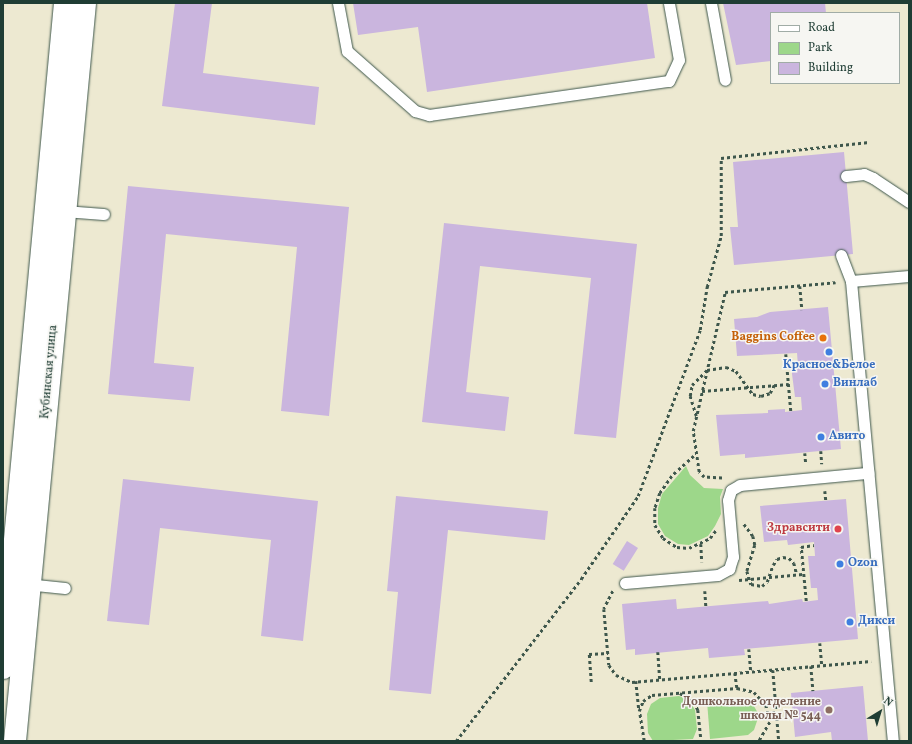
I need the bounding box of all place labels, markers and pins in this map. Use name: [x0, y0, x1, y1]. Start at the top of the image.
place label: Baggins Coffee: [731, 331, 815, 345]
marker: Baggins Coffee: [818, 333, 828, 343]
marker: Красное&Белое: [824, 347, 834, 357]
place label: Красное&Белое: [783, 359, 875, 373]
place label: Винлаб: [833, 377, 877, 391]
marker: Винлаб: [820, 379, 830, 389]
place label: Авито: [829, 430, 865, 444]
marker: Авито: [816, 432, 826, 442]
place label: Здравсити: [767, 522, 830, 536]
marker: Здравсити: [833, 524, 843, 534]
place label: Ozon: [848, 557, 878, 571]
marker: Ozon: [835, 559, 845, 569]
place label: Дикси: [858, 615, 895, 629]
marker: Дикси: [845, 617, 855, 627]
place label: Дошкольное отделение школы № 544: [682, 696, 821, 724]
marker: Дошкольное отделение школы № 544: [824, 705, 834, 715]

